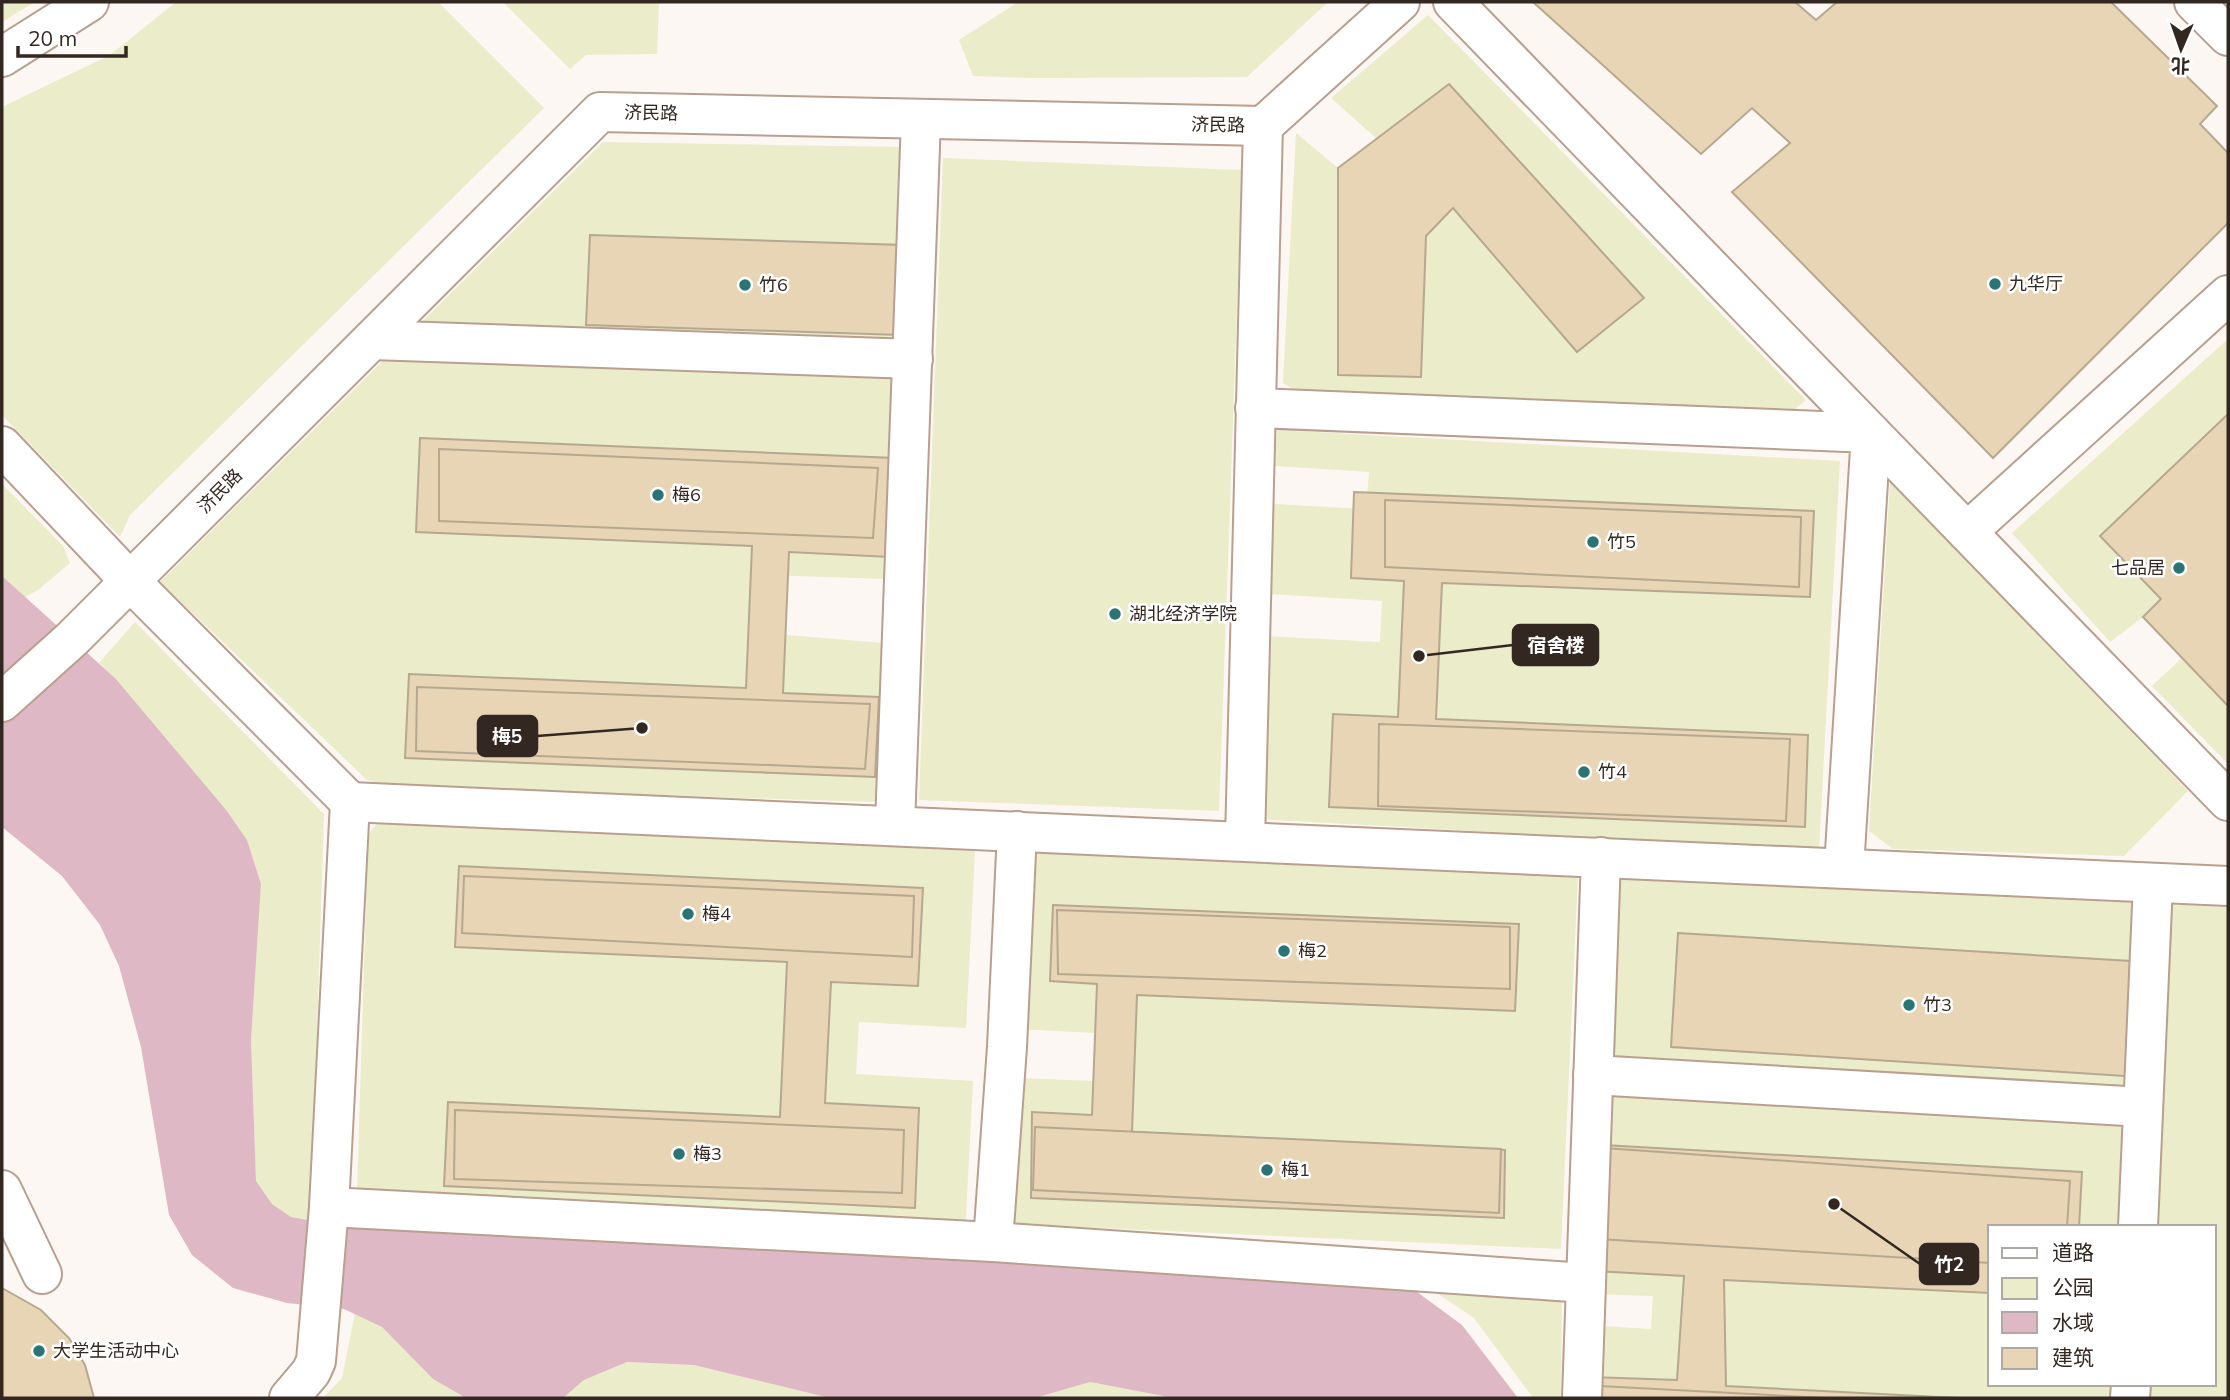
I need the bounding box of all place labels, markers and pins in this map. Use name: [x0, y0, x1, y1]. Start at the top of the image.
place label: 九华厅: [2009, 272, 2063, 295]
place label: 竹6: [759, 273, 788, 296]
marker: 九华厅: [1987, 276, 2003, 292]
marker: 竹6: [737, 277, 753, 293]
place label: 梅6: [672, 483, 701, 506]
marker: 梅6: [650, 487, 666, 503]
place label: 竹5: [1607, 530, 1636, 553]
marker: 竹5: [1585, 534, 1601, 550]
place label: 七品居: [2111, 556, 2165, 579]
marker: 七品居: [2171, 560, 2187, 576]
place label: 湖北经济学院: [1129, 602, 1237, 625]
marker: 湖北经济学院: [1107, 606, 1123, 622]
callout: 宿舍楼: [1513, 625, 1598, 665]
callout: 梅5: [478, 716, 537, 756]
place label: 竹4: [1598, 760, 1627, 783]
marker: 竹4: [1576, 764, 1592, 780]
place label: 梅4: [702, 902, 731, 925]
marker: 梅4: [680, 906, 696, 922]
place label: 梅2: [1298, 939, 1327, 962]
marker: 梅2: [1276, 943, 1292, 959]
place label: 竹3: [1923, 993, 1952, 1016]
marker: 竹3: [1901, 997, 1917, 1013]
place label: 梅3: [693, 1142, 722, 1165]
marker: 梅3: [671, 1146, 687, 1162]
place label: 梅1: [1281, 1158, 1310, 1181]
marker: 梅1: [1259, 1162, 1275, 1178]
callout: 竹2: [1920, 1244, 1978, 1284]
place label: 大学生活动中心: [53, 1339, 179, 1362]
marker: 大学生活动中心: [31, 1343, 47, 1359]

